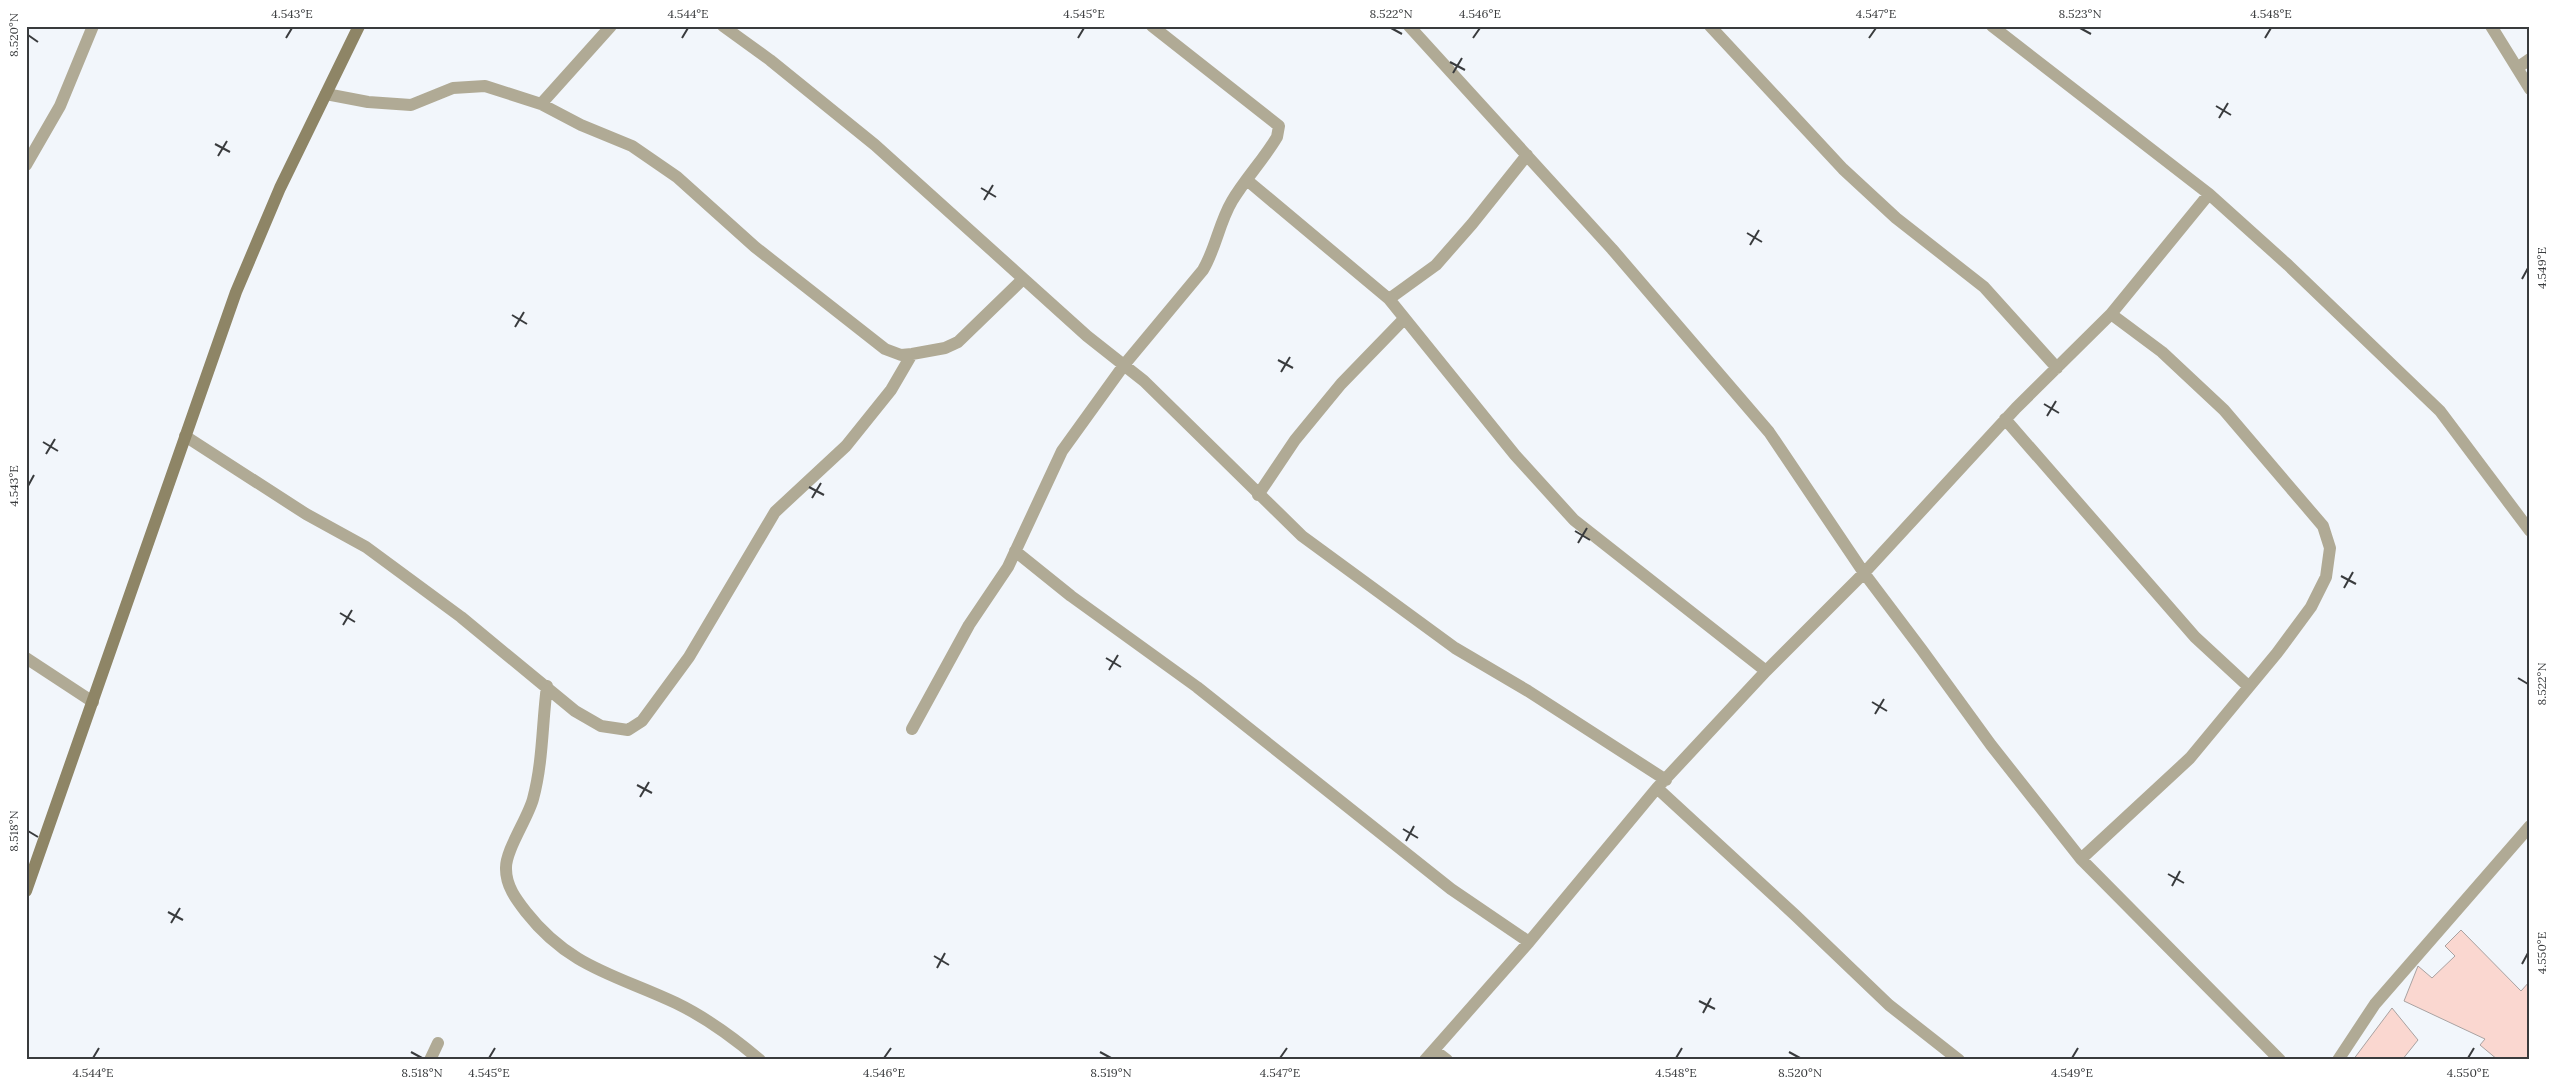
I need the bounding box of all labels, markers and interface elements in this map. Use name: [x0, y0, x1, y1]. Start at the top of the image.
text: 4.543°E: [271, 6, 313, 21]
text: 4.544°E: [667, 6, 709, 21]
text: 4.545°E: [1063, 6, 1105, 21]
text: 8.522°N: [1369, 6, 1413, 21]
text: 4.546°E: [1459, 6, 1501, 21]
text: 4.547°E: [1856, 6, 1896, 21]
text: 8.523°N: [2058, 6, 2102, 21]
text: 4.548°E: [2250, 6, 2292, 21]
text: 8.520°N: [6, 13, 21, 57]
text: 4.549°E: [2534, 247, 2549, 289]
text: 4.543°E: [6, 465, 21, 507]
text: 8.522°N: [2534, 662, 2549, 706]
text: 8.518°N: [6, 810, 21, 852]
text: 4.550°E: [2534, 932, 2549, 974]
text: 4.544°E: [72, 1065, 114, 1080]
text: 8.518°N: [401, 1065, 443, 1080]
text: 4.545°E: [468, 1065, 510, 1080]
text: 4.546°E: [863, 1065, 905, 1080]
text: 8.519°N: [1090, 1065, 1132, 1080]
text: 4.547°E: [1260, 1065, 1300, 1080]
text: 4.548°E: [1655, 1065, 1697, 1080]
text: 8.520°N: [1778, 1065, 1822, 1080]
text: 4.549°E: [2051, 1065, 2093, 1080]
text: 4.550°E: [2447, 1065, 2489, 1080]

